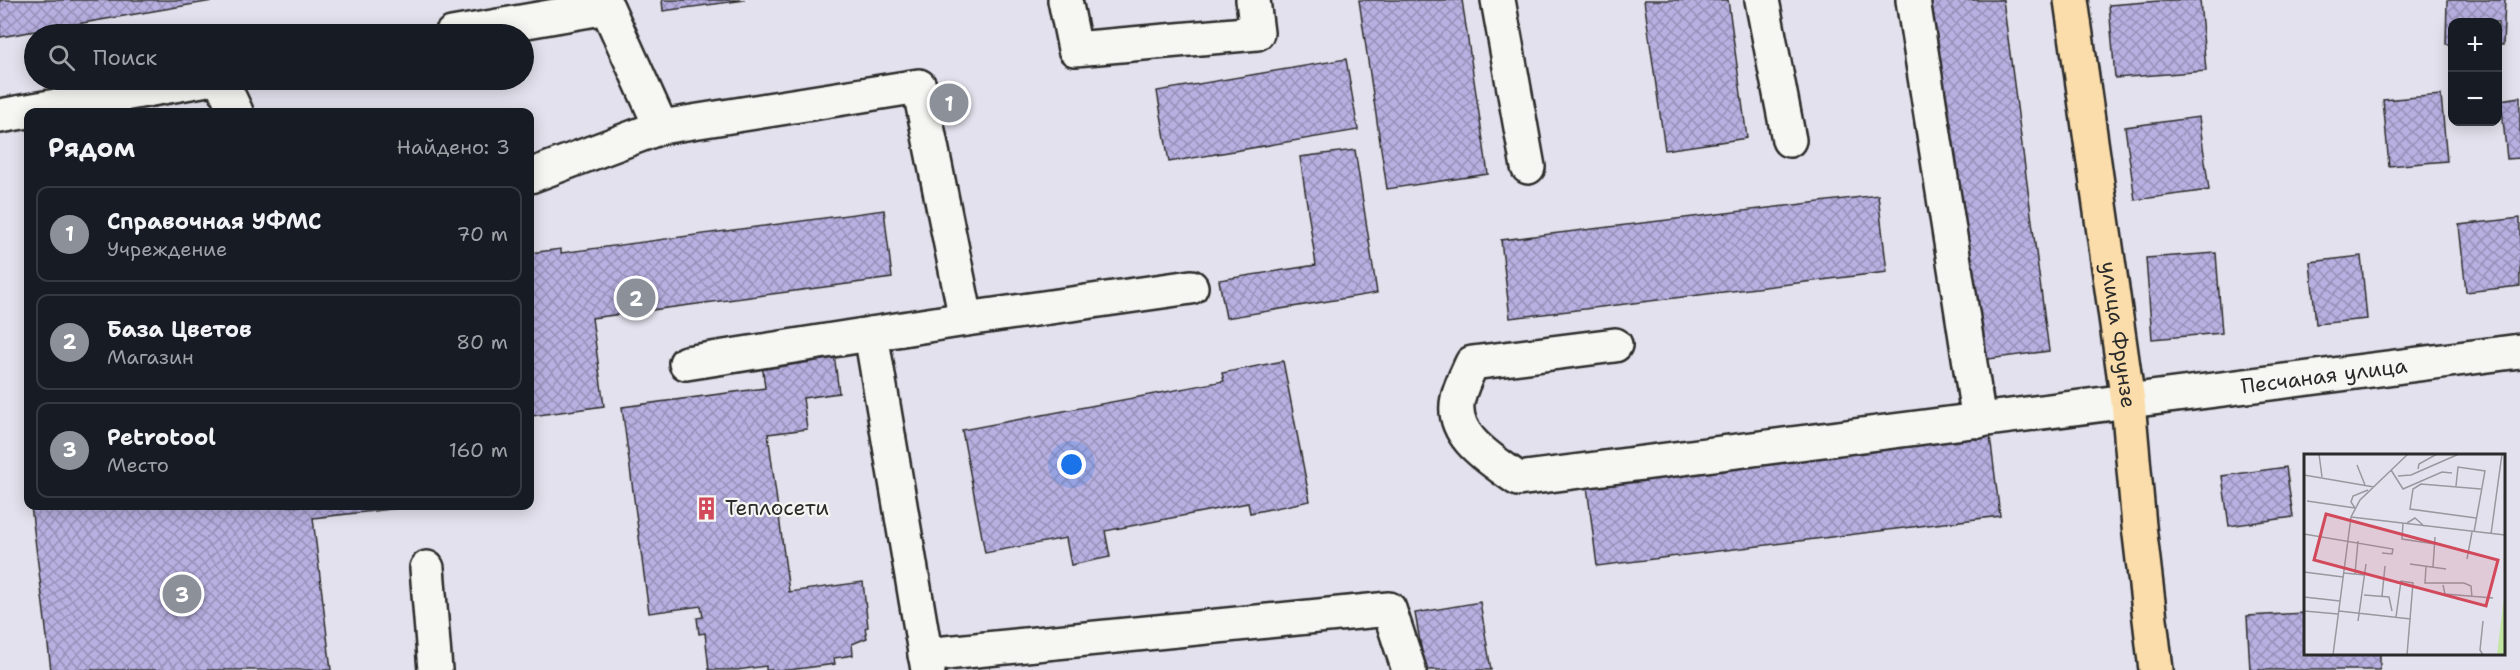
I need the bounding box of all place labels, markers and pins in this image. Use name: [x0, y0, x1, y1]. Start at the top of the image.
pin: 1: [930, 80, 968, 126]
pin: 2: [616, 276, 656, 320]
place label: Теплосети: [725, 494, 829, 522]
building icon: Теплосети: [694, 495, 720, 521]
pin: 3: [162, 572, 201, 616]

